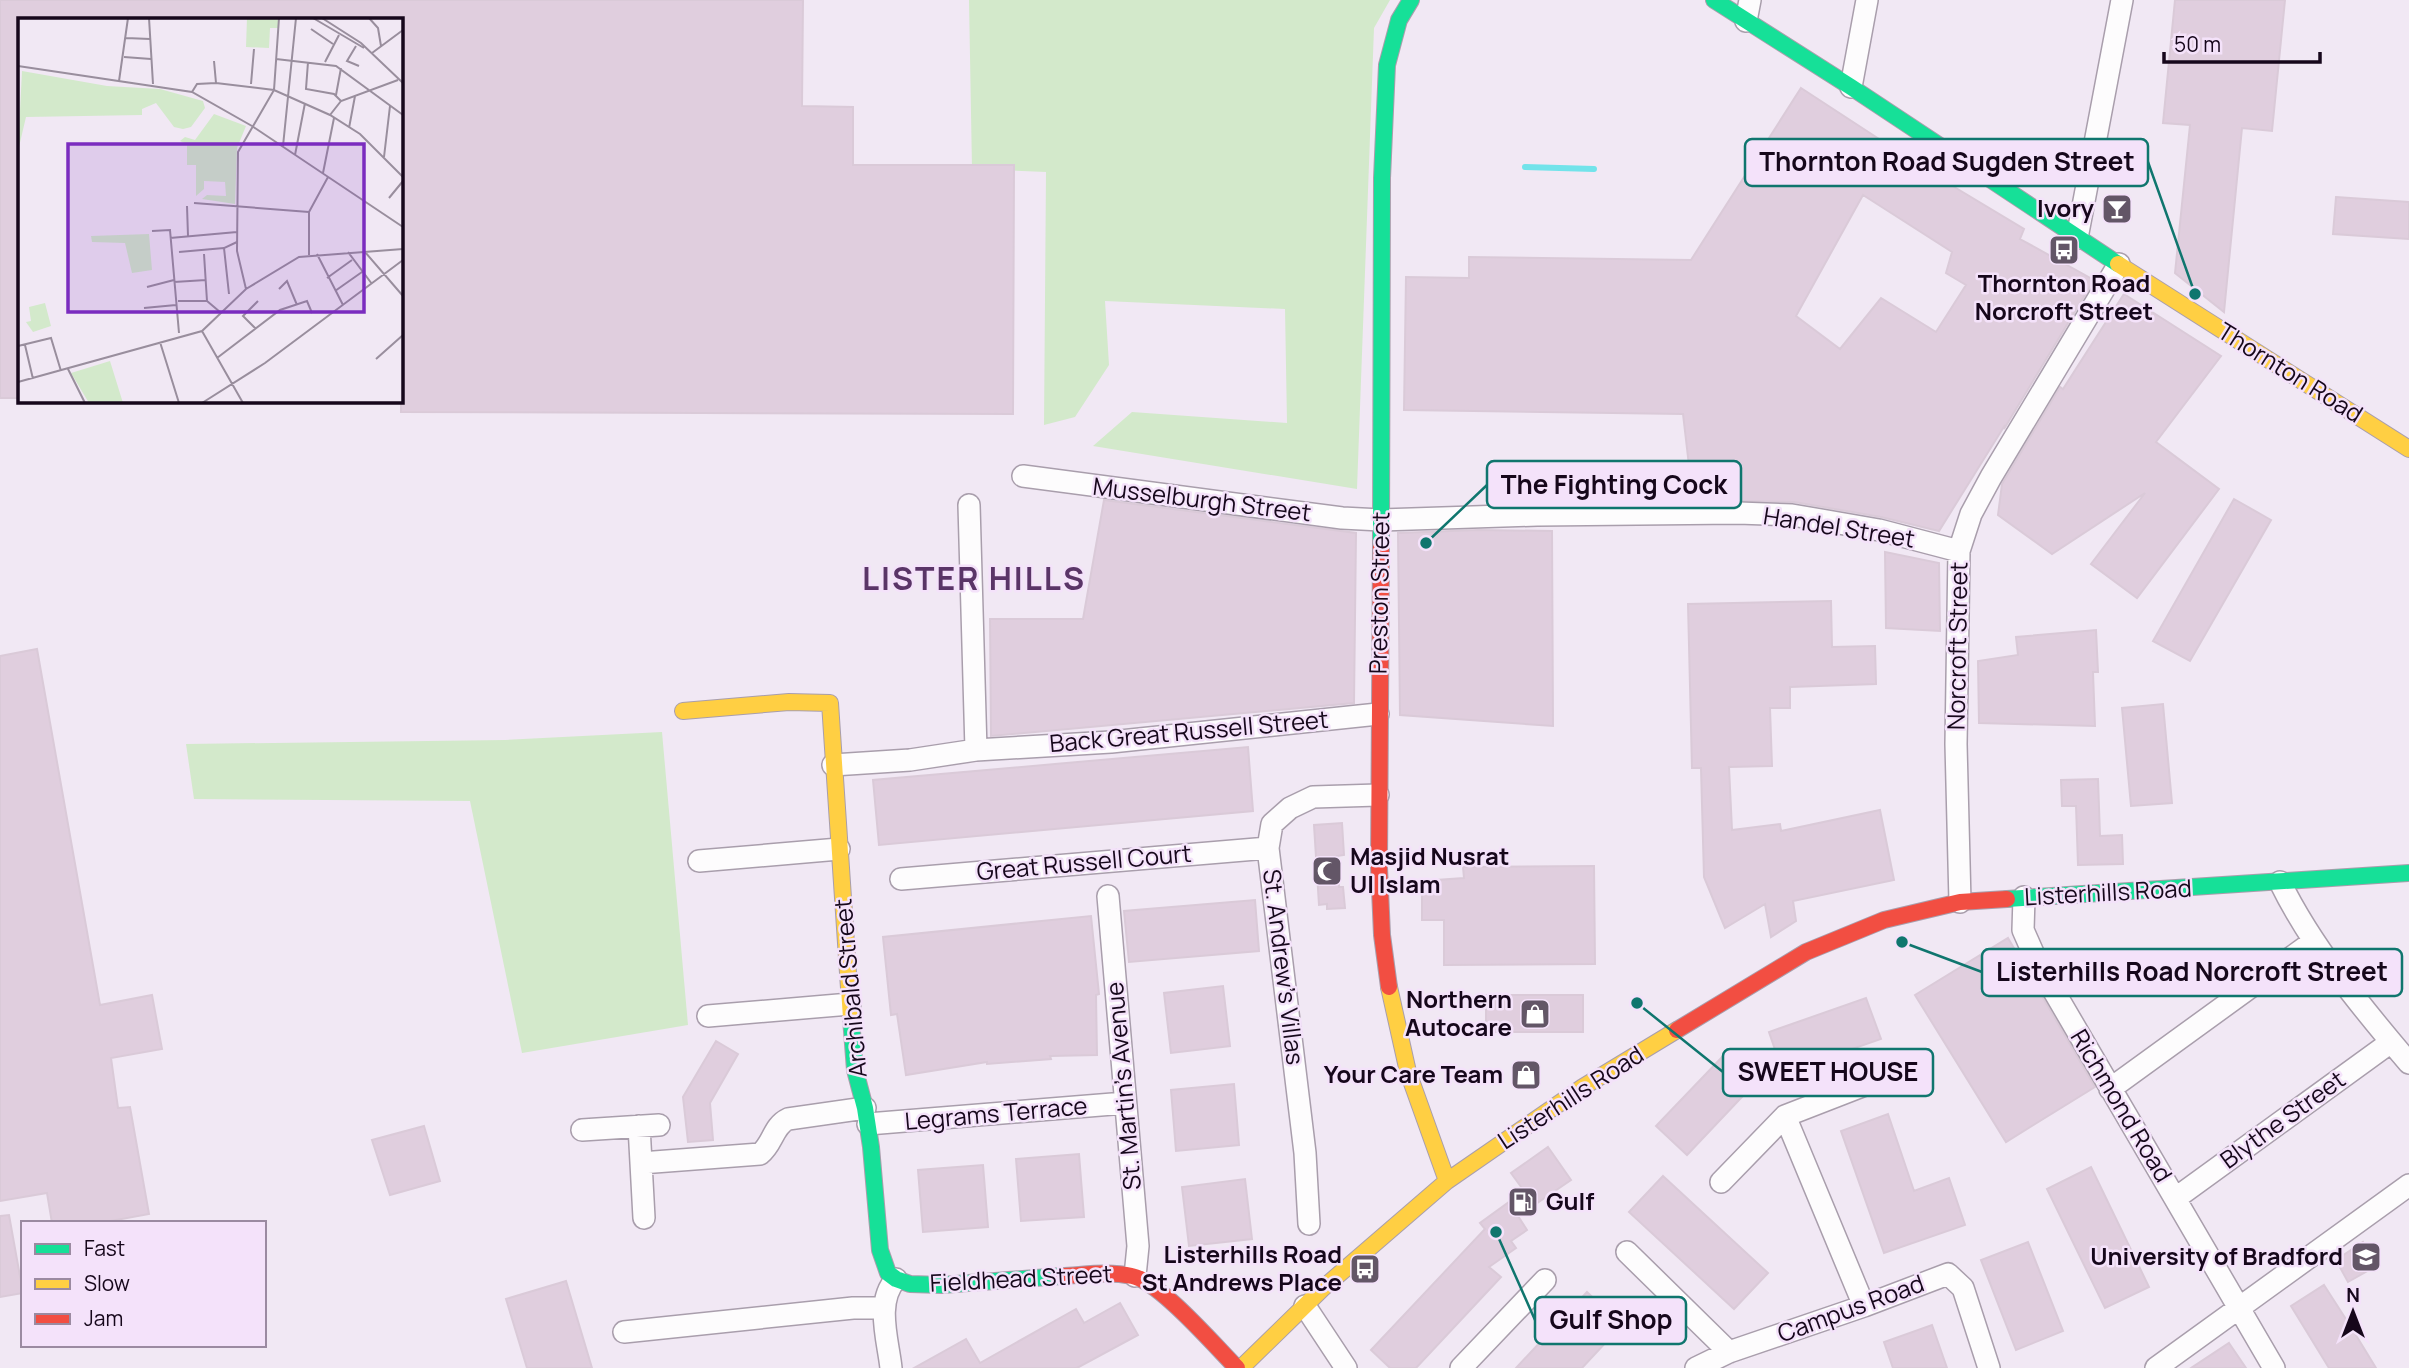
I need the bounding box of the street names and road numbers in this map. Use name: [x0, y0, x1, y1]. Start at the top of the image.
street label: Thornton Road: [2212, 314, 2369, 429]
street label: Musselburgh Street: [1091, 469, 1313, 528]
street label: Handel Street: [1761, 498, 1917, 555]
street label: Preston Street: [1361, 511, 1396, 674]
street label: Norcroft Street: [1939, 562, 1974, 730]
street label: Back Great Russell Street: [1048, 702, 1330, 759]
street label: Great Russell Court: [975, 836, 1193, 887]
street label: St. Andrew's Villas: [1256, 867, 1313, 1067]
street label: Listerhills Road: [2023, 871, 2192, 912]
street label: Archibald Street: [825, 897, 874, 1079]
street label: St. Martin's Avenue: [1097, 981, 1148, 1192]
street label: Richmond Road: [2064, 1023, 2181, 1188]
street label: Listerhills Road: [1491, 1037, 1649, 1156]
street label: Blythe Street: [2213, 1062, 2351, 1175]
street label: Legrams Terrace: [903, 1088, 1089, 1137]
street label: Fieldhead Street: [929, 1256, 1113, 1299]
street label: Campus Road: [1773, 1266, 1928, 1349]

